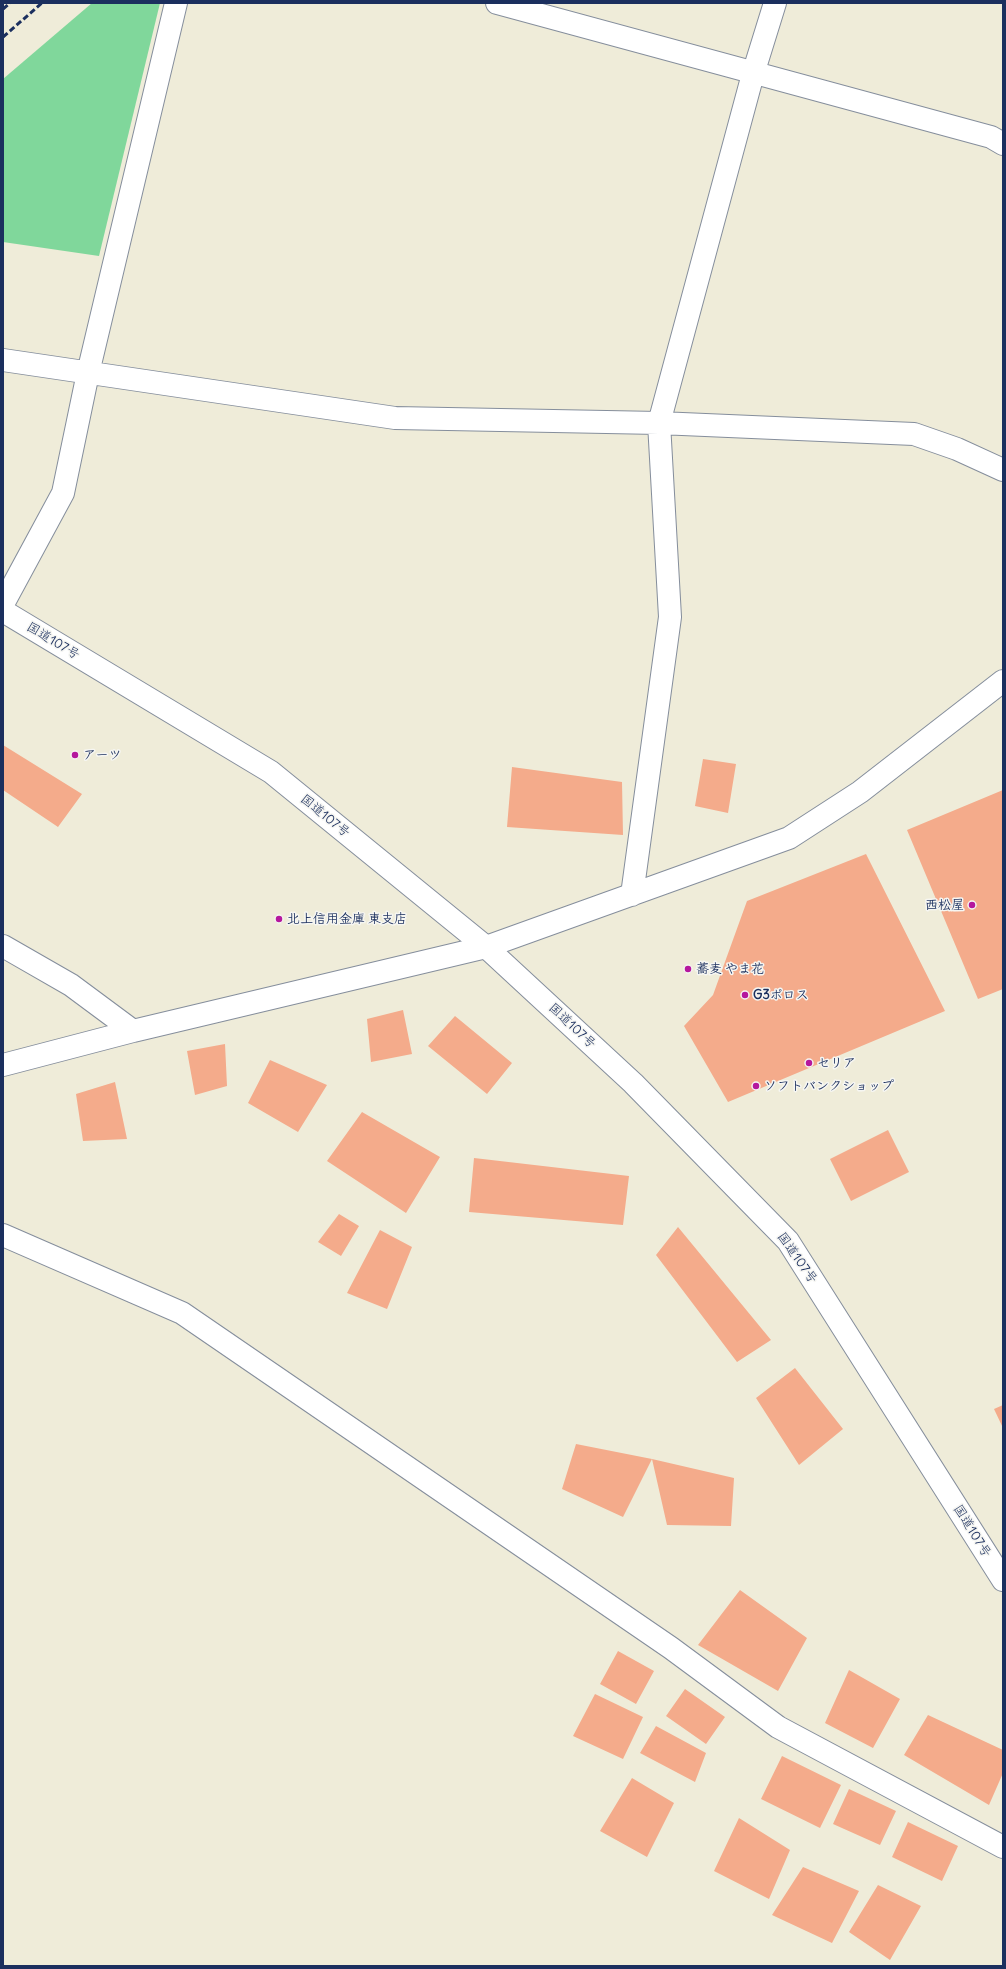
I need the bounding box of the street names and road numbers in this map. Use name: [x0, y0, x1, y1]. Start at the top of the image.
street label: 国道107号: [24, 619, 82, 663]
street label: 国道107号: [297, 791, 353, 841]
street label: 国道107号: [545, 1000, 599, 1052]
street label: 国道107号: [774, 1229, 820, 1287]
street label: 国道107号: [950, 1502, 994, 1560]

